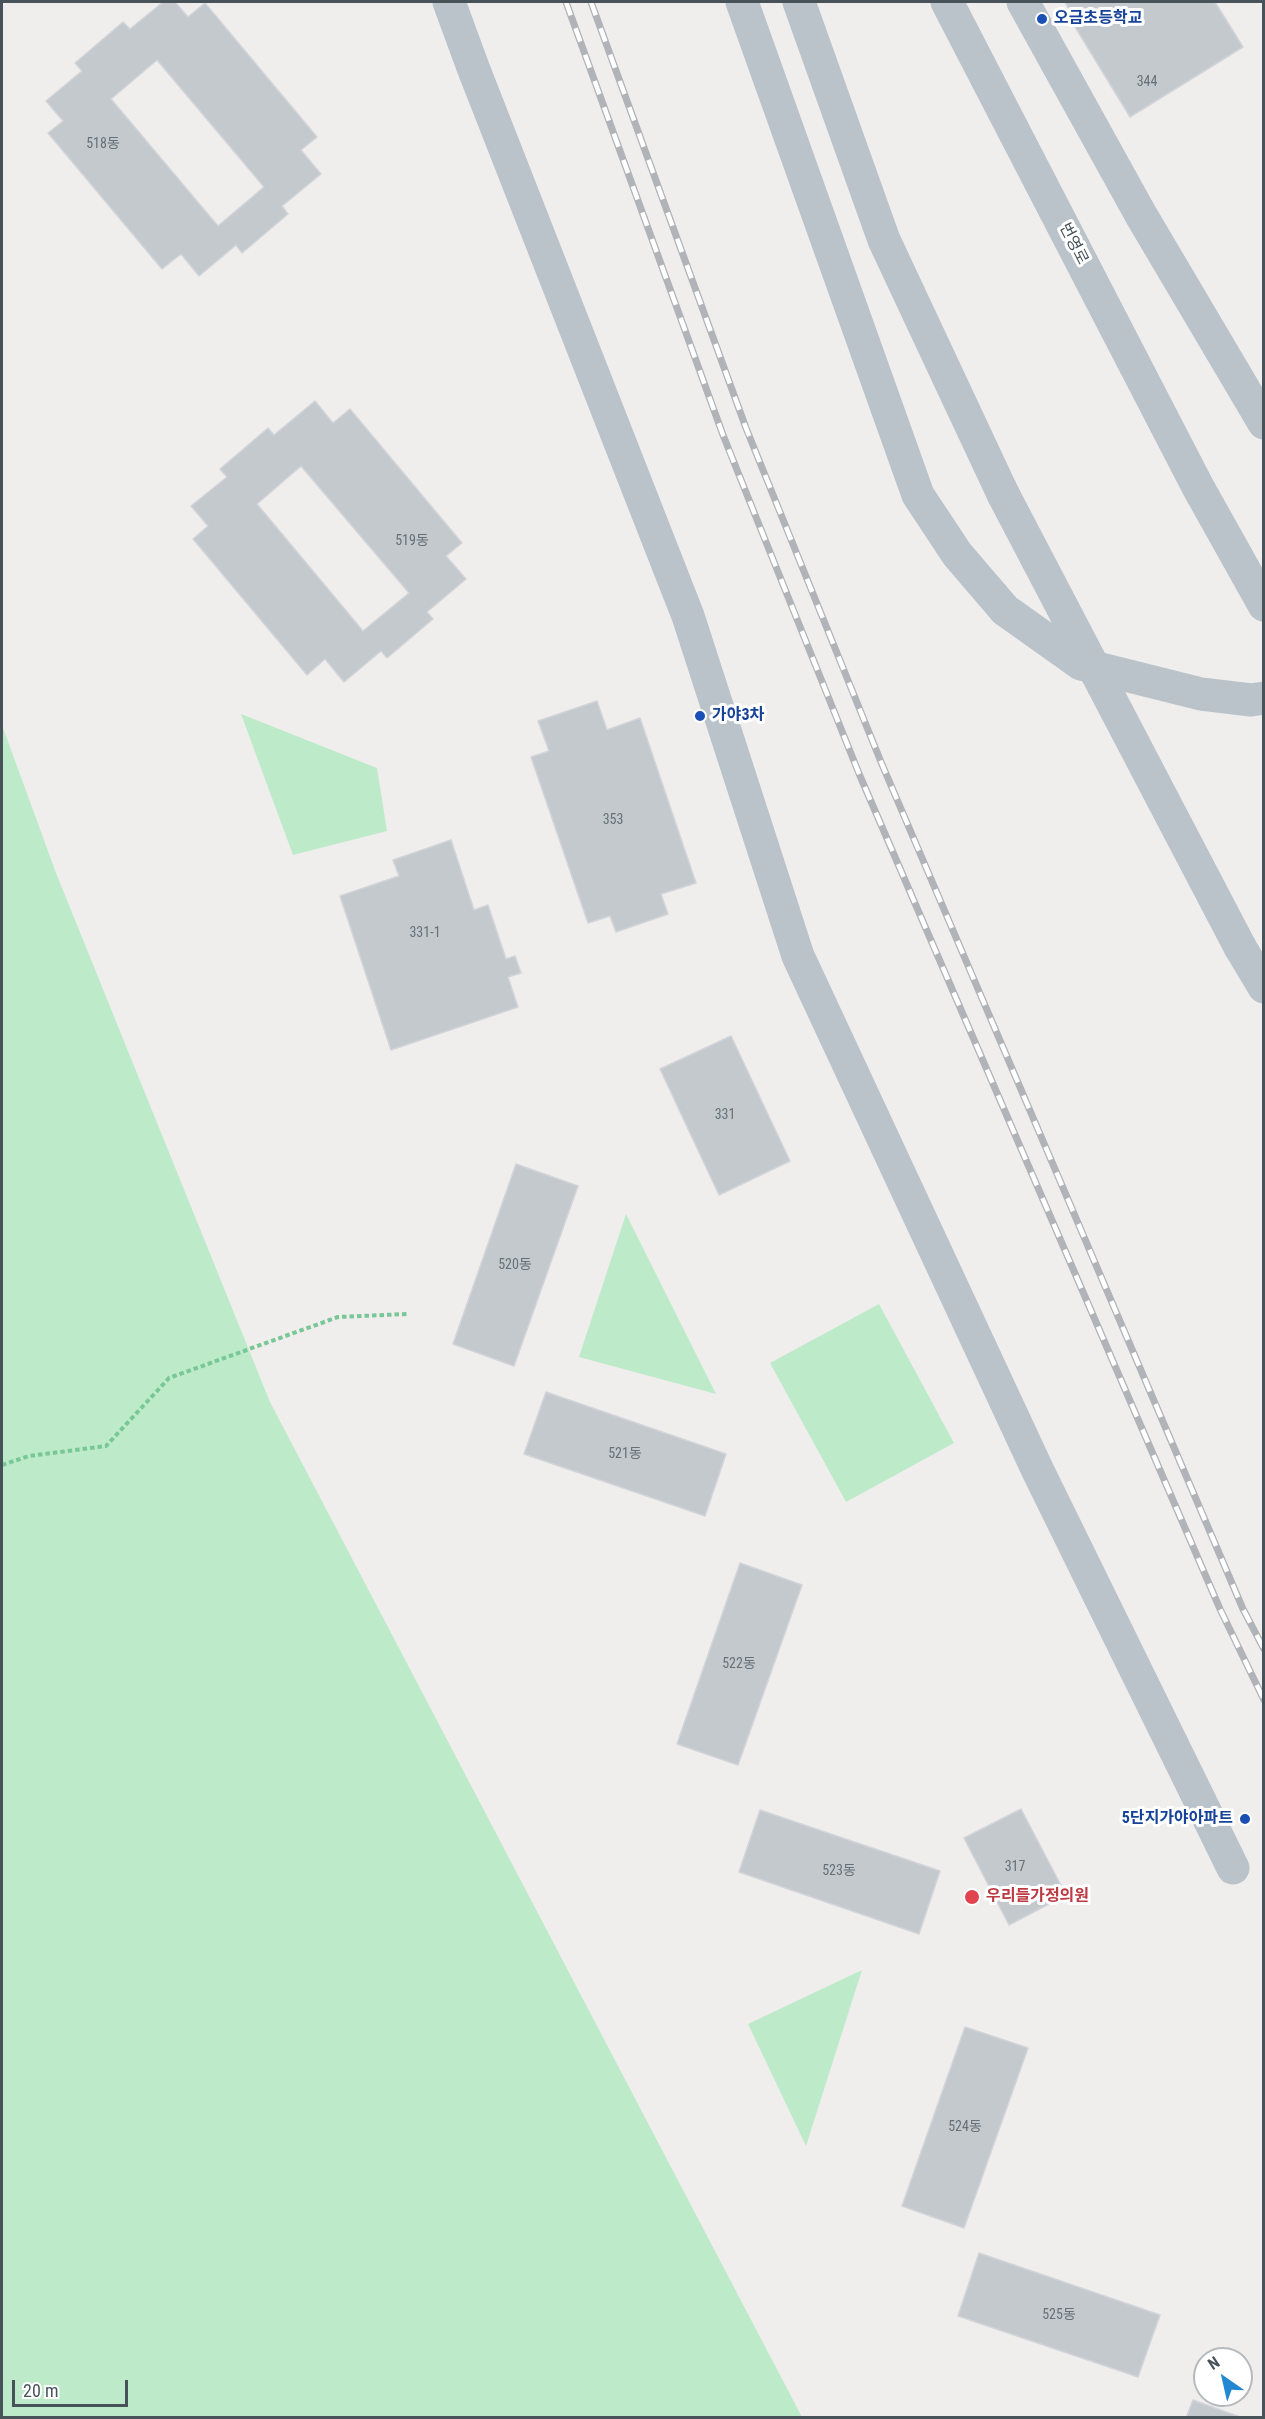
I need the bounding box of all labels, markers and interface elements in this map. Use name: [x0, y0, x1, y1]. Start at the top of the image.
place label: 오금초등학교: [1054, 9, 1142, 29]
marker: 오금초등학교: [1035, 12, 1049, 26]
house number: 344: [1137, 74, 1157, 90]
house number: 518동: [86, 136, 120, 152]
street label: 번영로: [1054, 220, 1092, 268]
house number: 519동: [395, 533, 429, 549]
place label: 가야3차: [712, 706, 764, 726]
marker: 가야3차: [693, 709, 707, 723]
house number: 353: [603, 812, 623, 828]
house number: 331-1: [409, 925, 441, 941]
house number: 331: [715, 1107, 735, 1123]
house number: 520동: [498, 1257, 532, 1273]
house number: 521동: [608, 1446, 642, 1462]
house number: 522동: [722, 1656, 756, 1672]
place label: 5단지가야아파트: [1122, 1809, 1233, 1829]
marker: 5단지가야아파트: [1238, 1812, 1252, 1826]
house number: 317: [1005, 1859, 1025, 1875]
house number: 523동: [822, 1863, 856, 1879]
place label: 우리들가정의원: [986, 1887, 1089, 1907]
marker: 우리들가정의원: [963, 1888, 981, 1906]
house number: 524동: [948, 2119, 982, 2135]
house number: 525동: [1042, 2307, 1076, 2323]
north arrow: [1193, 2347, 1253, 2407]
text: N: [1204, 2353, 1223, 2374]
scale bar: [15, 2368, 130, 2406]
text: 20 m: [23, 2380, 58, 2401]

